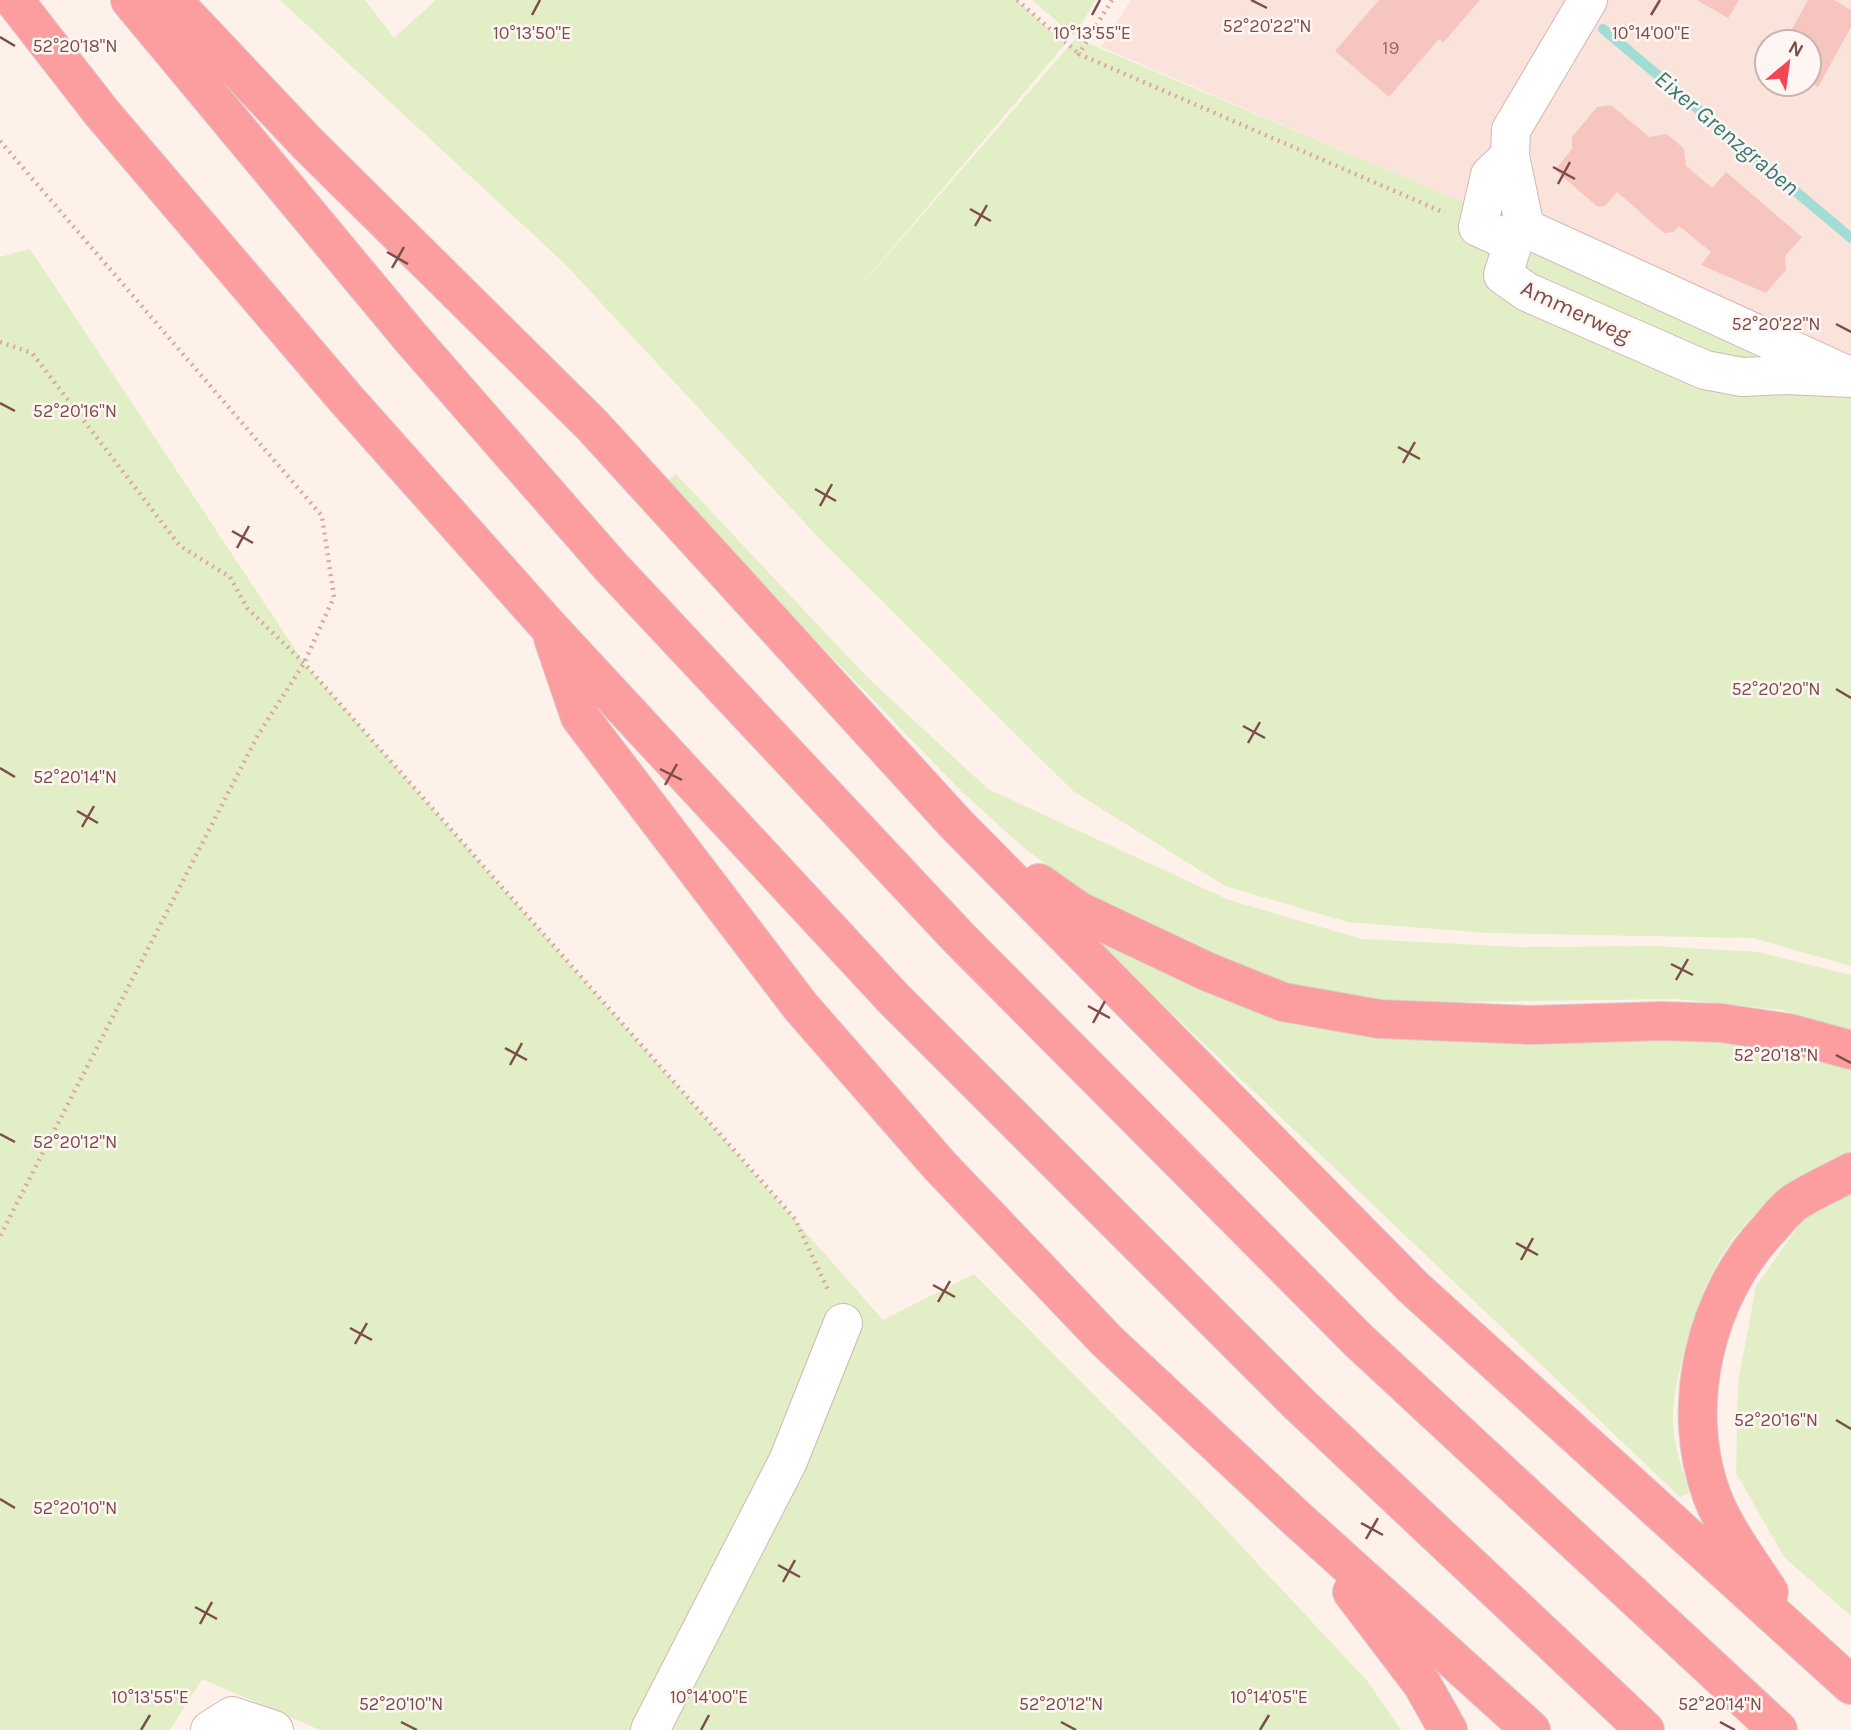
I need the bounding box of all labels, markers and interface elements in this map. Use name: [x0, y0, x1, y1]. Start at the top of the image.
text: 52°20'22"N: [1223, 15, 1311, 37]
text: 10°13'50"E: [493, 22, 571, 44]
text: 10°13'55"E: [1053, 22, 1131, 44]
text: 10°14'00"E: [1612, 22, 1690, 44]
north arrow: [1753, 28, 1823, 98]
text: 52°20'18"N: [32, 35, 118, 57]
text: N: [1784, 36, 1807, 62]
house number: 19: [1382, 37, 1400, 59]
water label: Eixer Grenzgraben: [1649, 64, 1805, 202]
street label: Ammerweg: [1517, 274, 1635, 349]
text: 52°20'22"N: [1732, 313, 1820, 335]
text: 52°20'16"N: [33, 400, 117, 422]
text: 52°20'20"N: [1731, 678, 1821, 700]
text: 52°20'14"N: [33, 766, 117, 788]
text: 52°20'18"N: [1733, 1044, 1819, 1066]
text: 52°20'12"N: [33, 1131, 117, 1153]
text: 52°20'16"N: [1734, 1409, 1818, 1431]
text: 52°20'10"N: [33, 1497, 117, 1519]
text: 10°13'55"E: [111, 1686, 189, 1708]
text: 10°14'00"E: [670, 1686, 748, 1708]
text: 10°14'05"E: [1230, 1686, 1308, 1708]
text: 52°20'10"N: [359, 1693, 443, 1715]
text: 52°20'12"N: [1019, 1693, 1103, 1715]
text: 52°20'14"N: [1678, 1693, 1762, 1715]

